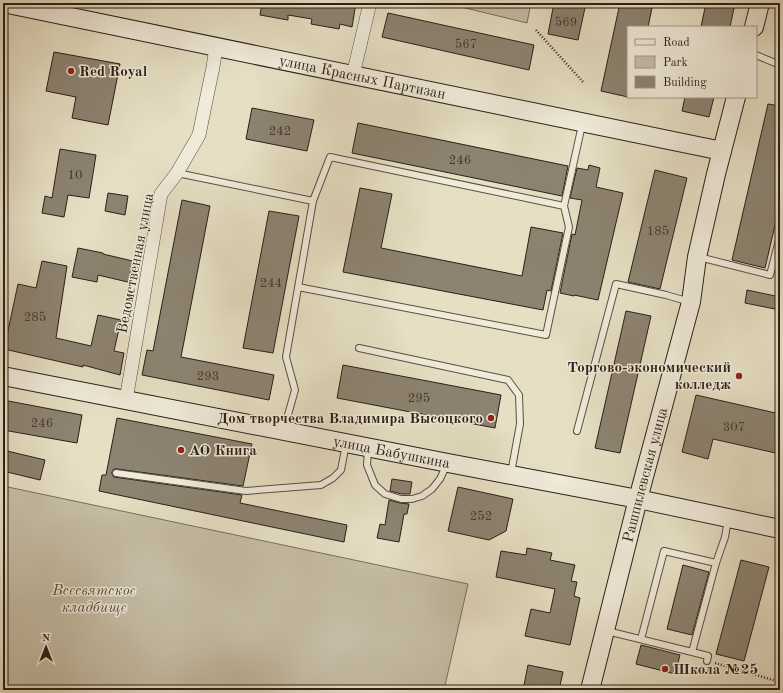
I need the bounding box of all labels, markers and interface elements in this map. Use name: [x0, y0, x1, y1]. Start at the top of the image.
house number: 569: [555, 16, 577, 29]
legend: [627, 26, 757, 98]
text: Road: [663, 37, 690, 49]
house number: 567: [455, 38, 477, 51]
street label: улица Красных Партизан: [277, 54, 447, 103]
text: Park: [663, 57, 688, 69]
place label: Red Royal: [79, 65, 148, 80]
marker: Red Royal: [66, 66, 76, 76]
text: Building: [663, 77, 707, 89]
house number: 242: [269, 125, 291, 138]
house number: 246: [449, 154, 471, 167]
house number: 10: [67, 169, 83, 182]
street label: Ведомственная улица: [116, 191, 158, 335]
house number: 185: [647, 225, 669, 238]
house number: 244: [260, 277, 282, 290]
house number: 285: [24, 311, 46, 324]
place label: Торгово-экономический колледж: [567, 361, 731, 393]
house number: 293: [197, 370, 219, 383]
marker: Торгово-экономический колледж: [734, 371, 744, 381]
house number: 295: [408, 392, 430, 405]
street label: Рашпилевская улица: [621, 406, 671, 544]
place label: Дом творчества Владимира Высоцкого: [217, 412, 483, 427]
marker: Дом творчества Владимира Высоцкого: [486, 413, 496, 423]
house number: 246: [31, 417, 53, 430]
house number: 307: [723, 421, 745, 434]
street label: улица Бабушкина: [332, 435, 452, 472]
place label: АО Книга: [189, 444, 257, 459]
marker: АО Книга: [176, 445, 186, 455]
house number: 252: [470, 510, 492, 523]
park label: Всесвятское кладбище: [51, 584, 136, 616]
north arrow: [26, 627, 66, 667]
text: N: [42, 633, 51, 644]
place label: Школа №25: [673, 663, 758, 678]
marker: Школа №25: [660, 664, 670, 674]

